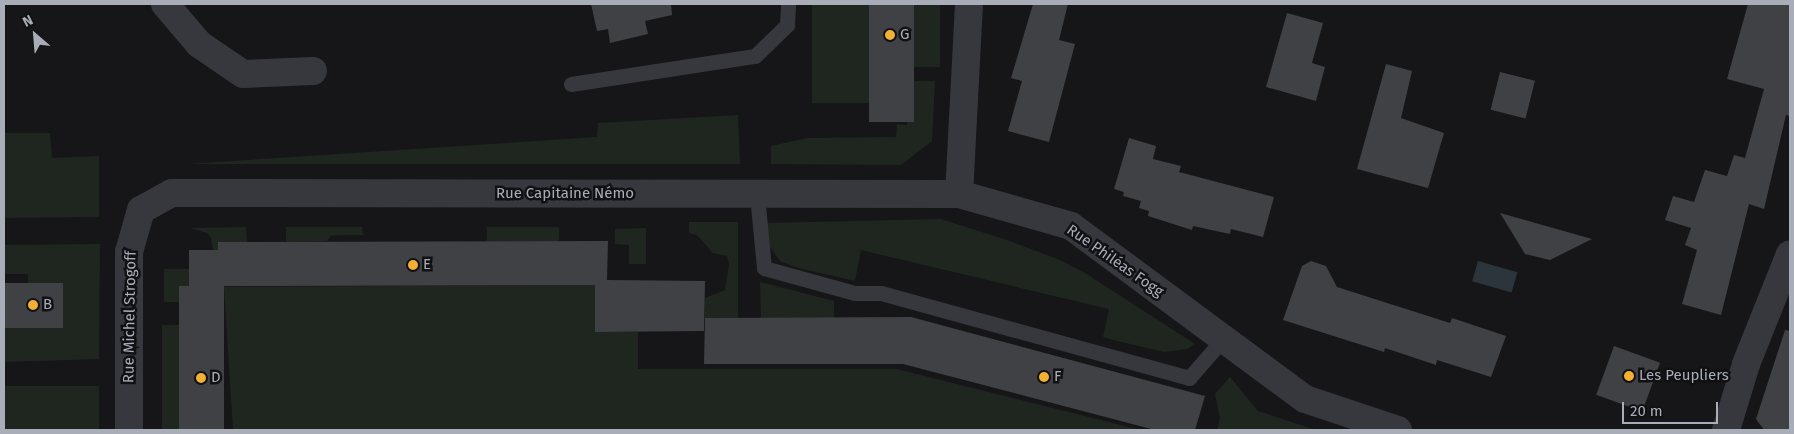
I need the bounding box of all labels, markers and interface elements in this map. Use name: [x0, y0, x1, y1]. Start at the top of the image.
north arrow: [10, 10, 60, 60]
text: N: [20, 12, 36, 31]
place label: G: [900, 26, 909, 44]
marker: G: [884, 29, 896, 41]
street label: Rue Capitaine Némo: [496, 185, 634, 203]
street label: Rue Philéas Fogg: [1063, 221, 1167, 301]
street label: Rue Michel Strogoff: [120, 251, 140, 383]
place label: E: [423, 256, 431, 274]
marker: E: [407, 259, 419, 271]
place label: B: [43, 296, 52, 314]
marker: B: [27, 299, 39, 311]
place label: Les Peupliers: [1639, 367, 1729, 385]
place label: F: [1054, 368, 1061, 386]
place label: D: [211, 369, 221, 387]
marker: Les Peupliers: [1623, 370, 1635, 382]
marker: F: [1038, 371, 1050, 383]
marker: D: [195, 372, 207, 384]
scale bar: [1624, 392, 1720, 424]
text: 20 m: [1630, 402, 1663, 420]

